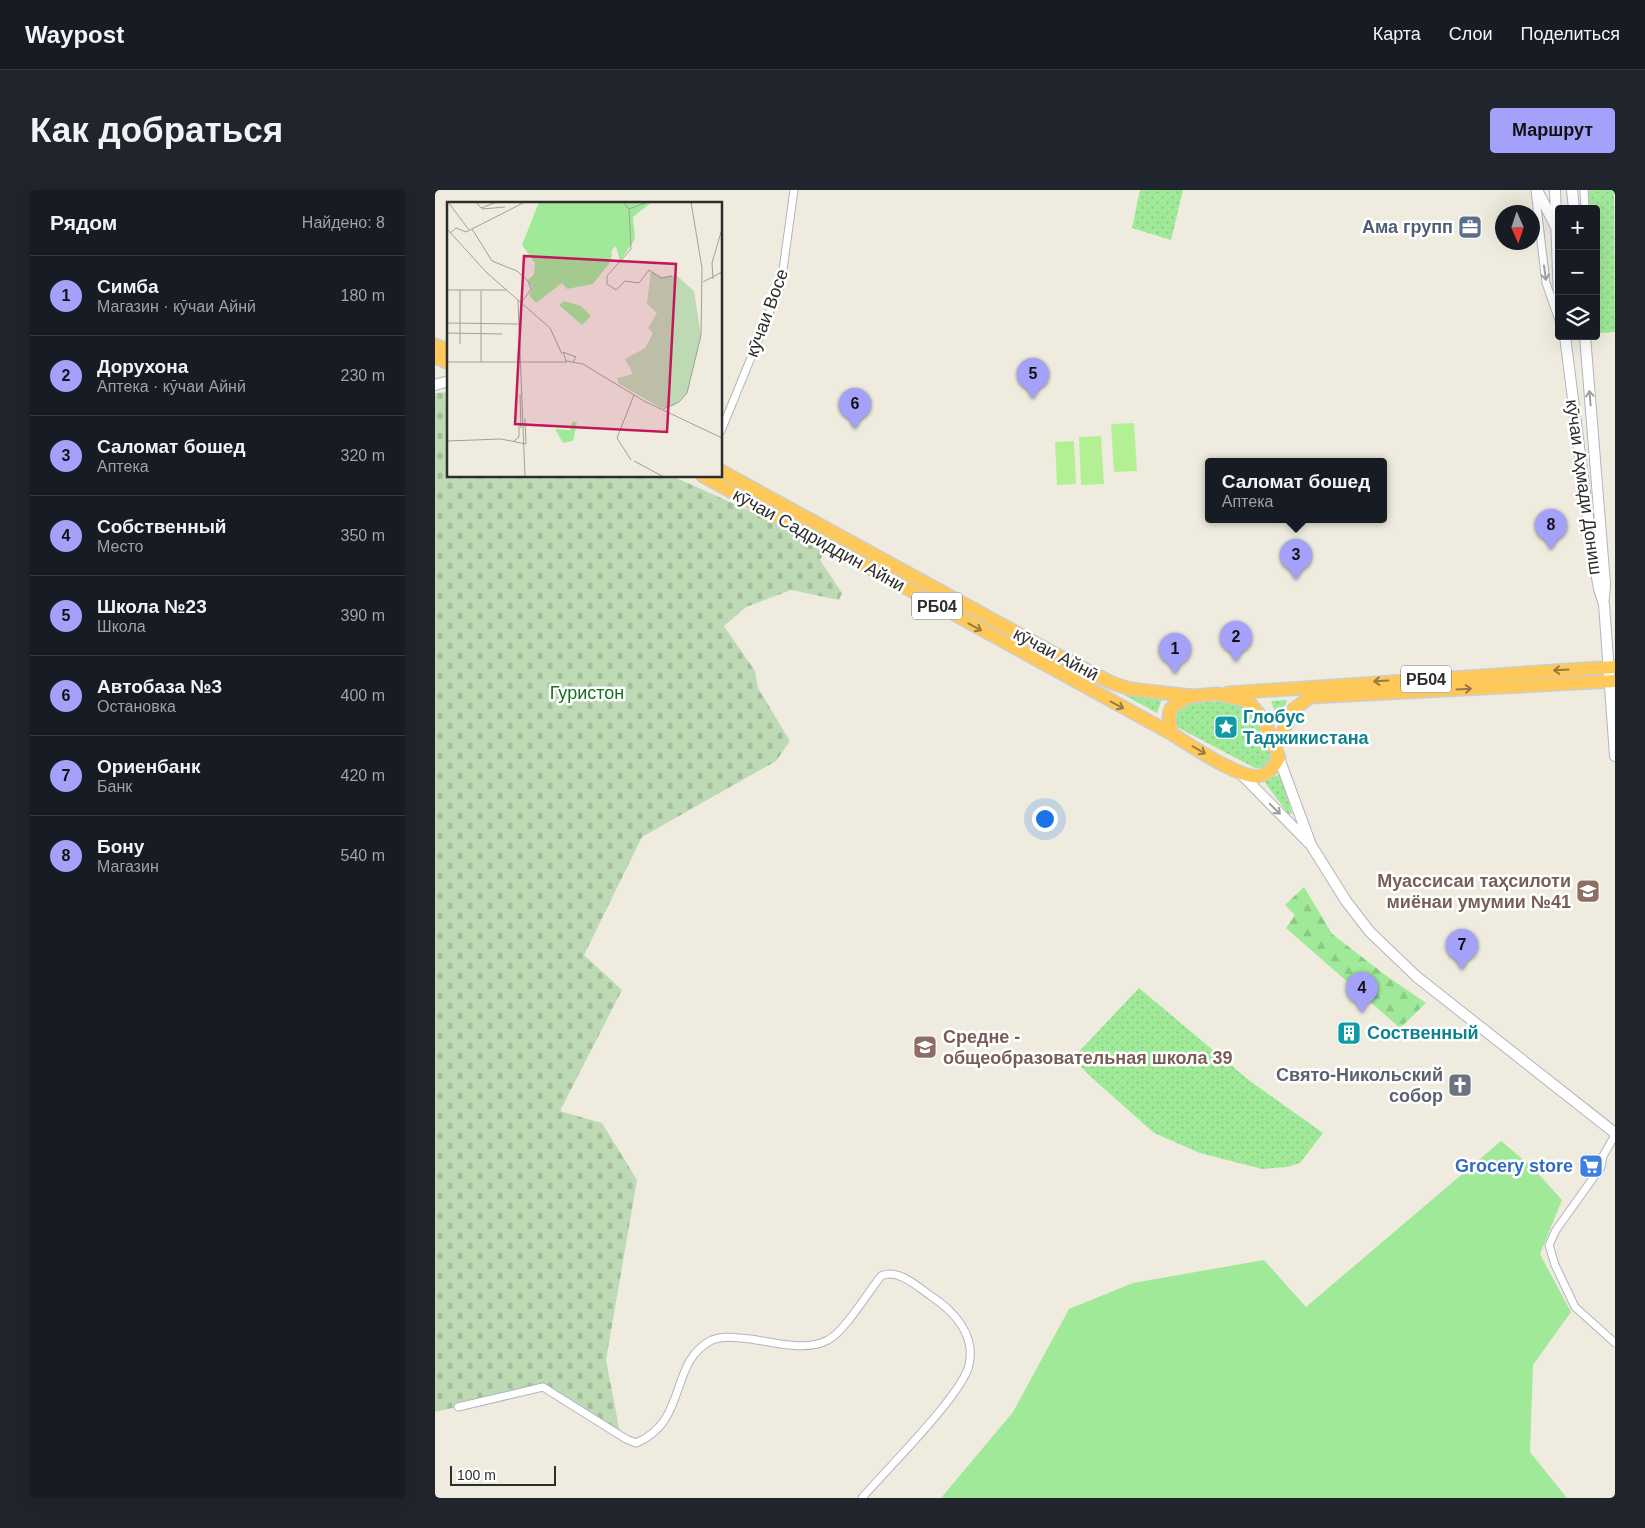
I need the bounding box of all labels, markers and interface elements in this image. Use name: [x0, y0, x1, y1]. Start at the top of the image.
text: Waypost: [25, 21, 124, 48]
text: Карта: [1373, 24, 1421, 44]
text: Слои: [1449, 24, 1493, 44]
text: Поделиться: [1521, 24, 1620, 44]
button: Маршрут: [1490, 108, 1615, 153]
text: Как добраться: [30, 110, 283, 149]
inset map: [447, 202, 723, 478]
north arrow: [1495, 205, 1540, 250]
map controls: [1555, 205, 1600, 340]
button: +: [1555, 205, 1600, 250]
text: Рядом: [50, 211, 117, 234]
text: Найдено: 8: [302, 214, 385, 231]
office icon: Ама групп: [1457, 214, 1483, 240]
place label: Ама групп: [1362, 217, 1453, 237]
button: −: [1555, 250, 1600, 295]
one-way arrow: [1540, 265, 1550, 281]
street label: кӯчаи Восе: [742, 266, 792, 360]
text: Симба: [97, 276, 159, 297]
text: 1: [62, 287, 70, 304]
text: 180 m: [341, 287, 385, 304]
button: layers: [1555, 295, 1600, 340]
text: Магазин · кӯчаи Айнӣ: [97, 298, 256, 315]
text: Дорухона: [97, 356, 188, 377]
pin: 5: [1017, 358, 1049, 399]
text: 2: [62, 367, 70, 384]
text: 230 m: [341, 367, 385, 384]
text: Аптека · кӯчаи Айнӣ: [97, 378, 246, 395]
pin: 6: [839, 388, 871, 429]
one-way arrow: [1585, 391, 1595, 407]
street label: кӯчаи Аҳмади Дониш: [1562, 398, 1606, 576]
text: Саломат бошед: [97, 436, 245, 457]
text: 3: [62, 447, 70, 464]
text: 320 m: [341, 447, 385, 464]
text: Аптека: [97, 458, 149, 475]
popup: [1205, 458, 1387, 523]
text: Саломат бошед: [1222, 471, 1370, 492]
street label: кӯчаи Садриддин Айни: [730, 484, 908, 596]
text: Аптека: [1222, 493, 1273, 510]
pin: 8: [1535, 509, 1567, 550]
text: Собственный: [97, 516, 227, 537]
text: 4: [62, 527, 70, 544]
text: 350 m: [341, 527, 385, 544]
text: Место: [97, 538, 143, 555]
pin: 3: [1280, 539, 1312, 580]
road number: РБ04: [912, 592, 962, 620]
text: Школа №23: [97, 596, 207, 617]
text: 5: [62, 607, 70, 624]
text: 390 m: [341, 607, 385, 624]
text: Школа: [97, 618, 146, 635]
pin: 2: [1220, 621, 1252, 662]
one-way arrow: [967, 622, 982, 632]
street label: кӯчаи Айнӣ: [1010, 623, 1102, 685]
pin: 1: [1159, 633, 1191, 674]
road number: РБ04: [1401, 666, 1451, 692]
one-way arrow: [1553, 666, 1569, 675]
text: Автобаза №3: [97, 676, 222, 697]
one-way arrow: [1373, 677, 1389, 686]
park label: Гуристон: [550, 683, 624, 703]
one-way arrow: [1455, 685, 1471, 694]
text: 6: [62, 687, 70, 704]
text: 400 m: [341, 687, 385, 704]
text: Остановка: [97, 698, 176, 715]
one-way arrow: [1110, 700, 1125, 710]
place label: Глобус Таджикистана: [1243, 707, 1370, 748]
place icon: Глобус Таджикистана: [1213, 714, 1239, 740]
one-way arrow: [1192, 745, 1207, 755]
text: Ориенбанк: [97, 756, 200, 777]
text: 7: [62, 767, 70, 784]
text: 420 m: [341, 767, 385, 784]
text: Банк: [97, 778, 132, 795]
one-way arrow: [1269, 803, 1281, 815]
your location: [1032, 806, 1058, 832]
text: Бону: [97, 836, 144, 857]
text: 8: [62, 847, 70, 864]
text: 540 m: [341, 847, 385, 864]
text: Магазин: [97, 858, 159, 875]
place label: Муассисаи таҳсилоти миёнаи умумии №41: [1377, 871, 1571, 912]
school or university icon: Муассисаи таҳсилоти миёнаи умумии №41: [1575, 878, 1601, 904]
pin: 7: [1446, 929, 1478, 970]
pin: 4: [1346, 972, 1378, 1013]
building icon: Соственный: [1336, 1020, 1362, 1046]
place label: Соственный: [1367, 1023, 1479, 1043]
place label: Средне - общеобразовательная школа 39: [943, 1027, 1233, 1068]
school or university icon: Средне - общеобразовательная школа 39: [912, 1034, 938, 1060]
place label: Свято-Никольский собор: [1276, 1065, 1443, 1106]
church icon: Свято-Никольский собор: [1447, 1072, 1473, 1098]
supermarket icon: Grocery store: [1578, 1153, 1604, 1179]
place label: Grocery store: [1455, 1156, 1573, 1176]
scale bar: [450, 1463, 556, 1486]
text: 100 m: [457, 1467, 496, 1483]

